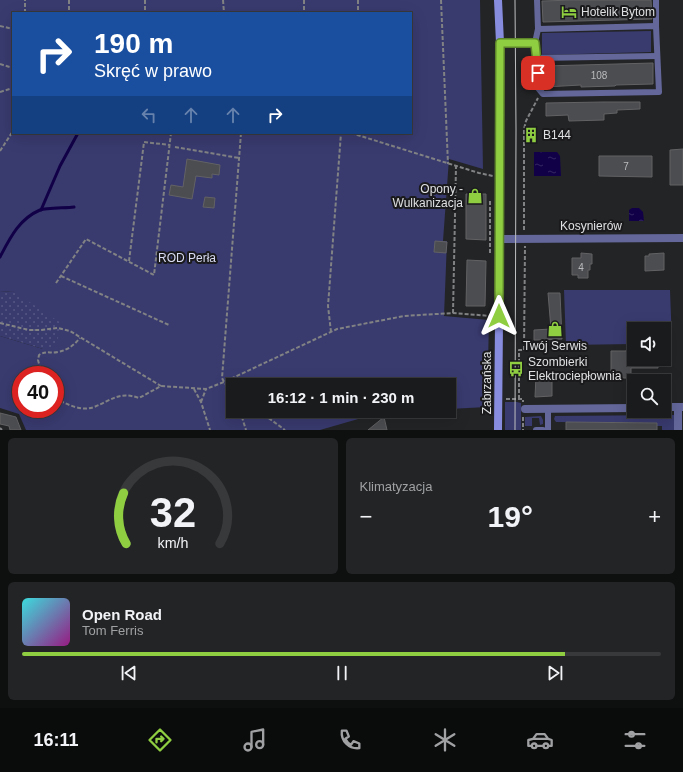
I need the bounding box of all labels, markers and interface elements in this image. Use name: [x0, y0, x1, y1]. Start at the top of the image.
hotel icon: Hotelik Bytom: [560, 3, 578, 21]
place label: Hotelik Bytom: [581, 5, 655, 19]
icon: right: [28, 28, 80, 80]
text: 190 m: [94, 28, 173, 59]
pin: [521, 56, 555, 90]
text: Skręć w prawo: [94, 61, 212, 81]
icon: arrive: [527, 62, 549, 84]
house number: 108: [591, 70, 608, 81]
icon: left: [138, 104, 160, 126]
icon: ahead: [180, 104, 202, 126]
icon: ahead: [222, 104, 244, 126]
icon: right: [264, 104, 286, 126]
building icon: B144: [522, 126, 540, 144]
place label: B144: [543, 128, 571, 142]
house number: 7: [623, 161, 629, 172]
place label: Opony - Wulkanizacja: [393, 182, 463, 210]
shop icon: Opony - Wulkanizacja: [466, 187, 484, 205]
street label: Kosynierów: [560, 219, 622, 233]
park label: ROD Perła: [158, 251, 216, 265]
house number: 4: [578, 262, 584, 273]
position arrow: [478, 295, 520, 337]
shop icon: Twój Serwis: [546, 320, 564, 338]
map controls: [627, 322, 671, 418]
button: sound: [627, 322, 671, 366]
place label: Twój Serwis: [523, 339, 587, 353]
street label: Zabrzańska: [480, 351, 494, 414]
place label: Szombierki Elektrociepłownia: [528, 355, 622, 383]
bus stop icon: Szombierki Elektrociepłownia: [507, 360, 525, 378]
speed limit sign: 40: [12, 366, 64, 418]
button: search: [627, 374, 671, 418]
text: 16:12 · 1 min · 230 m: [268, 389, 414, 406]
text: Klimatyzacja: [360, 479, 432, 494]
text: 32: [150, 489, 196, 536]
text: 19°: [488, 500, 533, 533]
text: −: [360, 504, 372, 529]
text: +: [648, 504, 661, 529]
text: km/h: [157, 535, 188, 551]
text: Open Road: [82, 606, 162, 623]
text: Tom Ferris: [82, 623, 143, 638]
icon: previous: [118, 662, 140, 684]
icon: pause: [331, 662, 353, 684]
icon: next: [544, 662, 566, 684]
icon: directions: [146, 726, 174, 754]
icon: music: [241, 726, 269, 754]
icon: phone: [336, 726, 364, 754]
icon: climate: [431, 726, 459, 754]
icon: car: [526, 726, 554, 754]
icon: filters: [621, 726, 649, 754]
text: 16:11: [34, 730, 79, 750]

